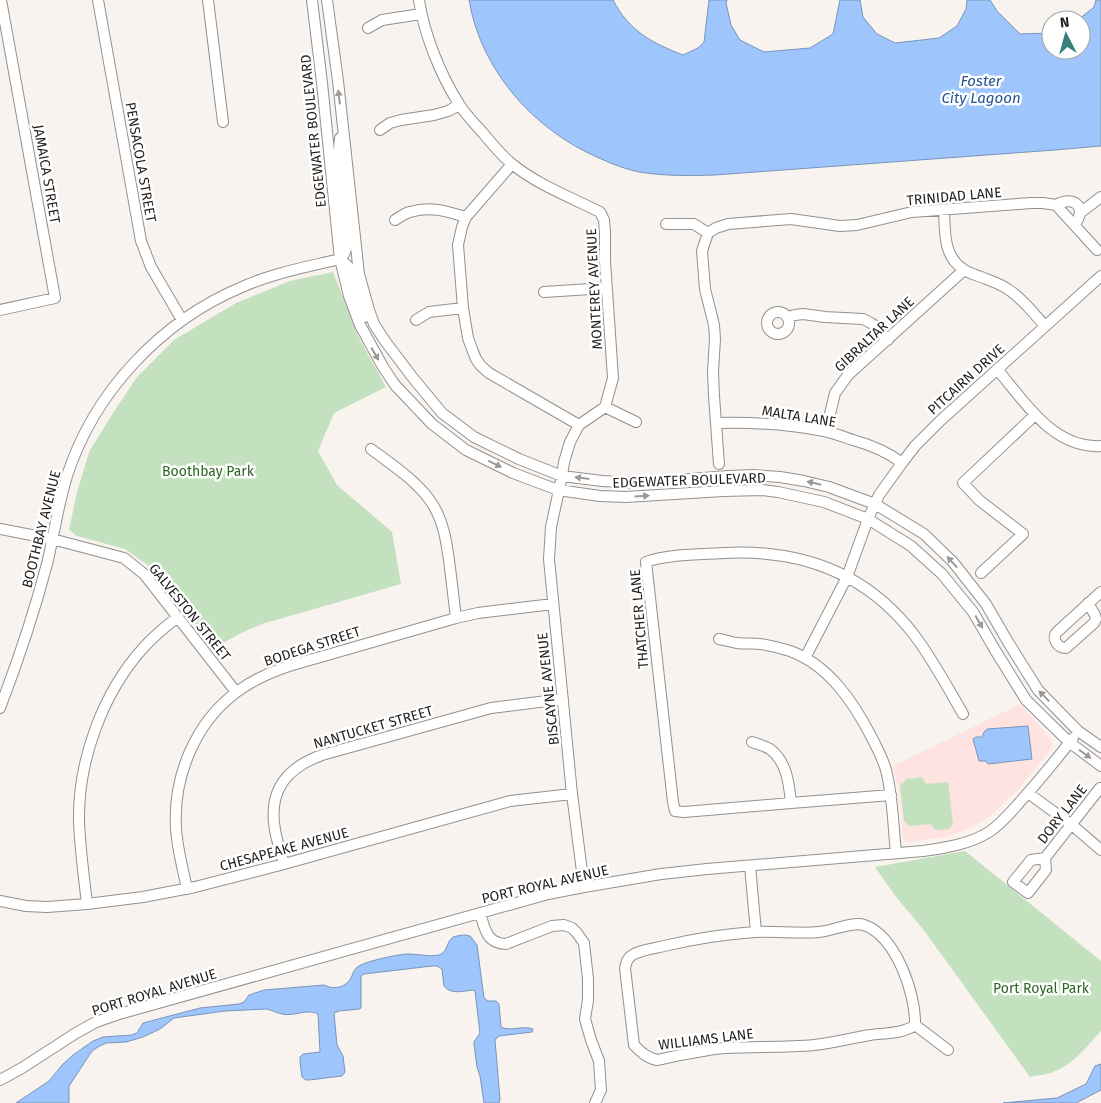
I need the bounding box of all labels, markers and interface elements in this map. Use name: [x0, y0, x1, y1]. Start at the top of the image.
north arrow: [1041, 10, 1091, 60]
text: N: [1059, 14, 1070, 32]
street label: EDGEWATER BOULEVARD: [297, 54, 330, 208]
water label: Foster City Lagoon: [941, 72, 1021, 107]
one-way arrow: [335, 88, 343, 104]
street label: PENSACOLA STREET: [122, 101, 160, 224]
street label: JAMAICA STREET: [29, 123, 64, 226]
street label: TRINIDAD LANE: [906, 184, 1002, 209]
street label: MONTEREY AVENUE: [583, 228, 606, 350]
street label: GIBRALTAR LANE: [831, 293, 918, 376]
street label: PITCAIRN DRIVE: [924, 340, 1008, 418]
one-way arrow: [371, 347, 380, 360]
street label: MALTA LANE: [761, 402, 837, 431]
one-way arrow: [488, 461, 502, 469]
park label: Boothbay Park: [162, 463, 255, 480]
street label: BOOTHBAY AVENUE: [19, 468, 64, 590]
street label: EDGEWATER BOULEVARD: [612, 469, 766, 492]
one-way arrow: [574, 474, 590, 482]
one-way arrow: [806, 479, 821, 487]
one-way arrow: [634, 492, 650, 500]
one-way arrow: [947, 556, 958, 569]
street label: GALVESTON STREET: [145, 560, 234, 665]
street label: THATCHER LANE: [627, 568, 652, 669]
one-way arrow: [975, 615, 983, 630]
street label: BODEGA STREET: [262, 623, 363, 670]
street label: BISCAYNE AVENUE: [534, 632, 563, 746]
one-way arrow: [1038, 690, 1050, 702]
street label: NANTUCKET STREET: [311, 702, 436, 753]
one-way arrow: [1078, 749, 1092, 759]
street label: DORY LANE: [1034, 781, 1091, 847]
street label: CHESAPEAKE AVENUE: [218, 824, 350, 875]
street label: PORT ROYAL AVENUE: [480, 862, 610, 907]
street label: PORT ROYAL AVENUE: [90, 965, 219, 1020]
park label: Port Royal Park: [993, 980, 1090, 997]
street label: WILLIAMS LANE: [657, 1025, 755, 1054]

